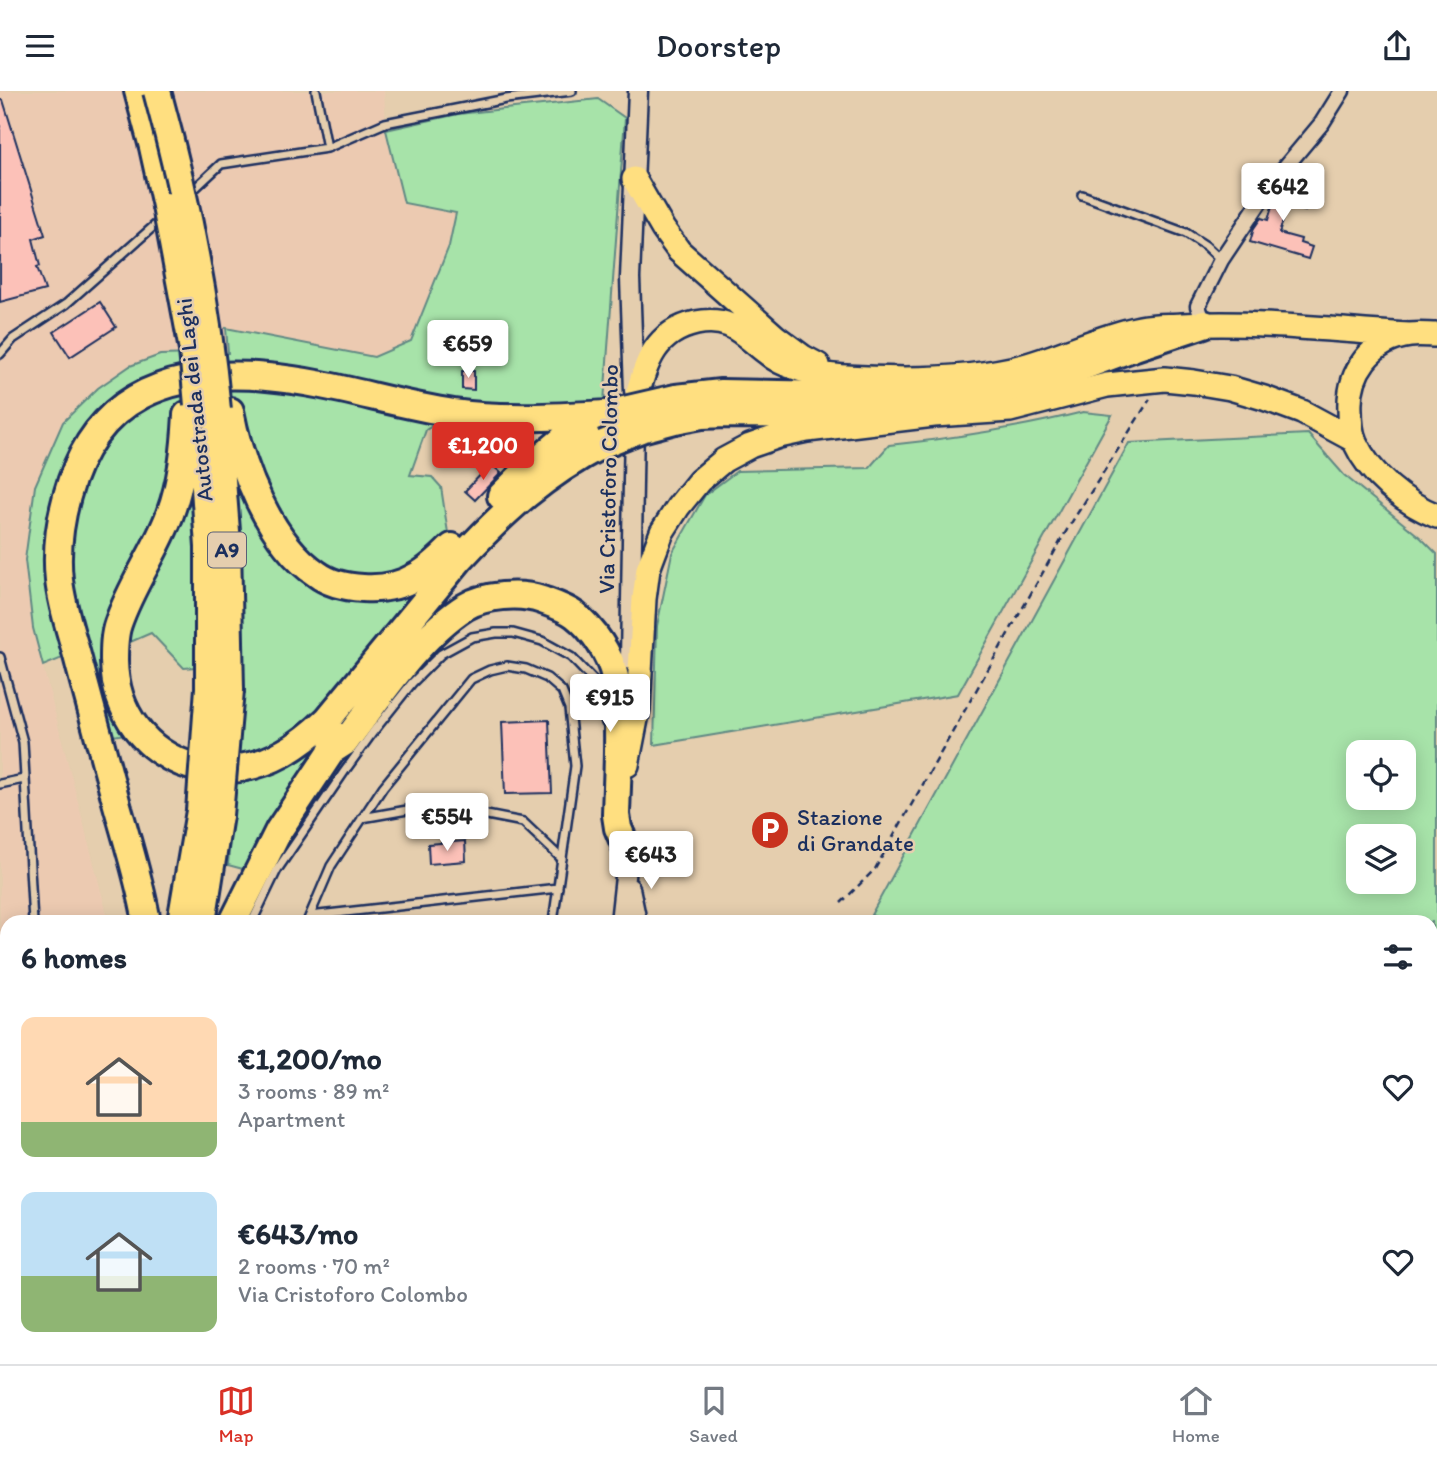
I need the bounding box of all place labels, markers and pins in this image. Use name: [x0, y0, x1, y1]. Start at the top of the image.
pin: €642: [1242, 163, 1324, 223]
pin: €659: [427, 321, 509, 380]
pin: €1,200: [426, 423, 540, 482]
pin: €915: [569, 675, 651, 734]
pin: €554: [406, 793, 488, 853]
place label: Stazione di Grandate: [797, 803, 914, 857]
parking icon: Stazione di Grandate: [749, 809, 791, 851]
pin: €643: [610, 831, 692, 891]

